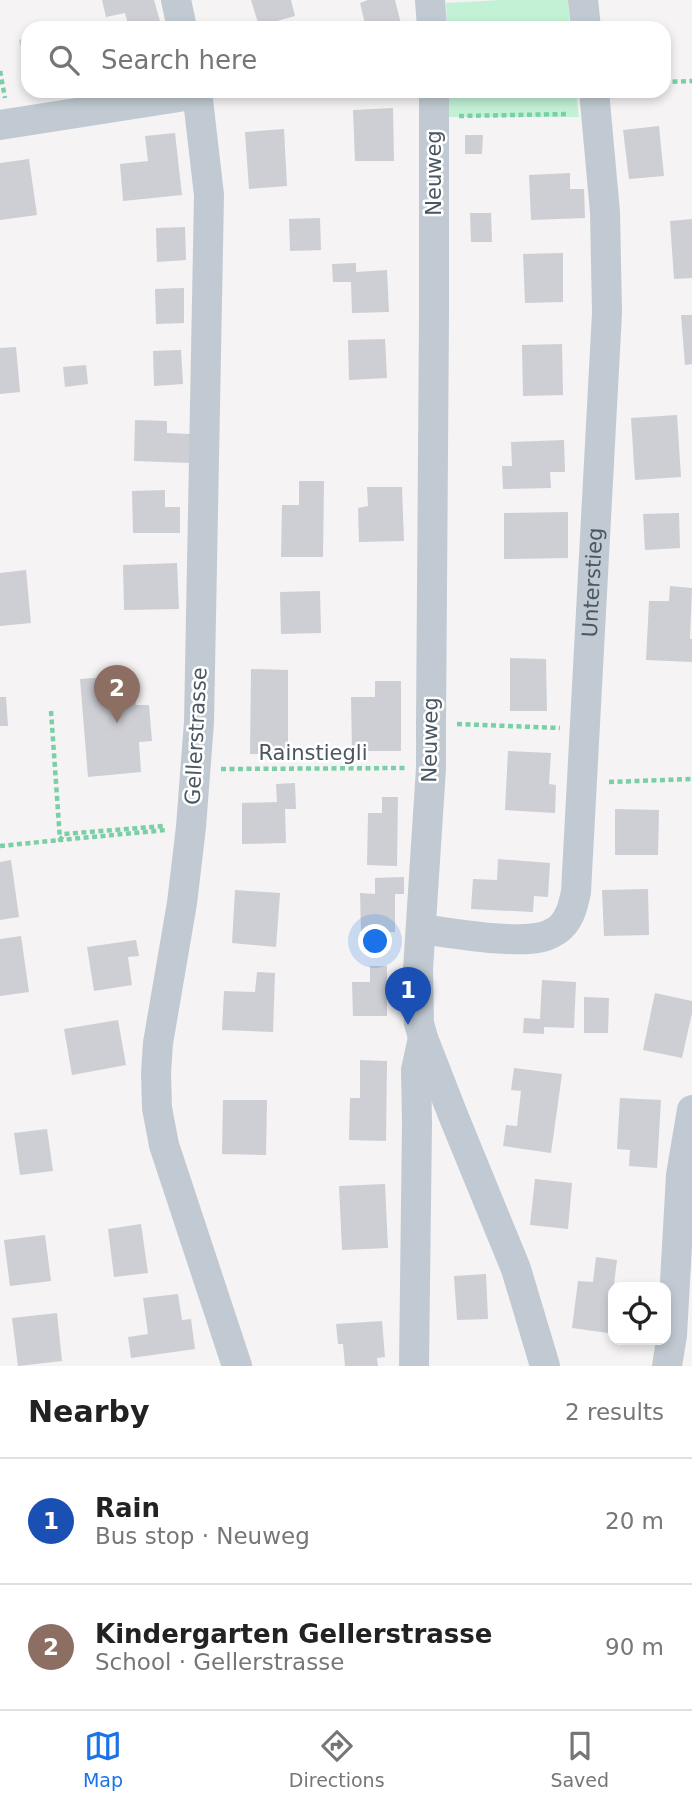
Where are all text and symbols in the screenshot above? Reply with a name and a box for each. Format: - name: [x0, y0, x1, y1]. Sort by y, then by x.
- search box: [21, 21, 671, 98]
- icon: search: [45, 41, 83, 79]
- text: Search here: [101, 45, 257, 75]
- street label: Neuweg: [422, 130, 446, 216]
- street label: Unterstieg: [578, 527, 607, 638]
- pin: 2: [94, 665, 140, 723]
- street label: Gellerstrasse: [180, 667, 212, 805]
- street label: Neuweg: [417, 697, 443, 783]
- street label: Rainstiegli: [258, 741, 368, 765]
- your location: [358, 924, 392, 958]
- pin: 1: [385, 967, 431, 1025]
- map controls: [608, 1282, 671, 1345]
- button: locate: [608, 1282, 671, 1345]
- text: Nearby: [28, 1394, 150, 1429]
- text: 2 results: [565, 1399, 664, 1425]
- text: Rain: [95, 1493, 160, 1523]
- text: 1: [43, 1508, 59, 1534]
- text: 20 m: [605, 1508, 664, 1534]
- text: Bus stop · Neuweg: [95, 1523, 310, 1549]
- text: Kindergarten Gellerstrasse: [95, 1619, 492, 1649]
- text: 2: [43, 1634, 59, 1660]
- text: 90 m: [605, 1634, 664, 1660]
- text: School · Gellerstrasse: [95, 1649, 344, 1675]
- tab: Map: [83, 1727, 123, 1791]
- tab: Directions: [289, 1727, 385, 1791]
- tab: Saved: [550, 1727, 609, 1791]

